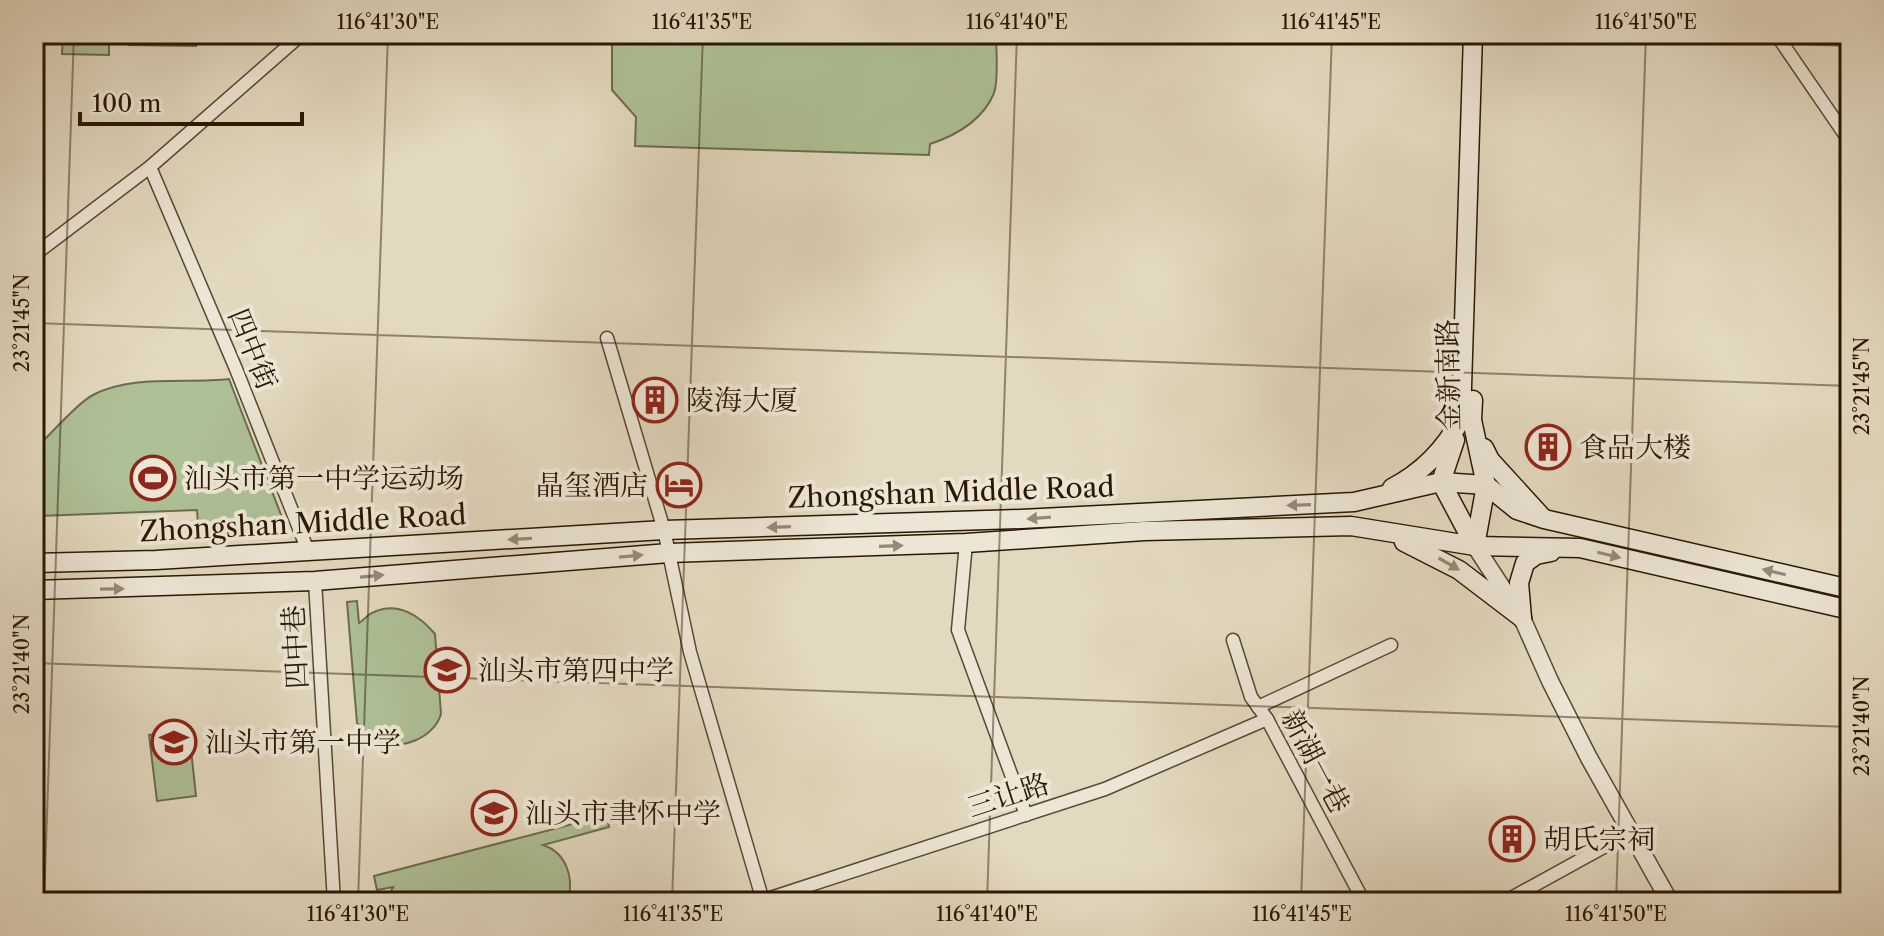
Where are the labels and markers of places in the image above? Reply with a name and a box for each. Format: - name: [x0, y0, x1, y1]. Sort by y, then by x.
- building icon: 陵海大厦: [631, 376, 679, 424]
- place label: 陵海大厦: [686, 383, 798, 417]
- building icon: 食品大楼: [1524, 423, 1572, 471]
- place label: 食品大楼: [1579, 430, 1691, 464]
- sports icon: 汕头市第一中学运动场: [129, 454, 177, 502]
- place label: 汕头市第一中学运动场: [184, 461, 464, 495]
- hotel icon: 晶玺酒店: [655, 461, 703, 509]
- place label: 晶玺酒店: [536, 468, 648, 502]
- school or university icon: 汕头市第四中学: [423, 646, 471, 694]
- place label: 汕头市第四中学: [478, 653, 674, 687]
- school or university icon: 汕头市第一中学: [150, 718, 198, 766]
- place label: 汕头市第一中学: [205, 725, 401, 759]
- school or university icon: 汕头市聿怀中学: [470, 789, 518, 837]
- place label: 汕头市聿怀中学: [525, 796, 721, 830]
- building icon: 胡氏宗祠: [1488, 815, 1536, 863]
- place label: 胡氏宗祠: [1543, 822, 1655, 856]

